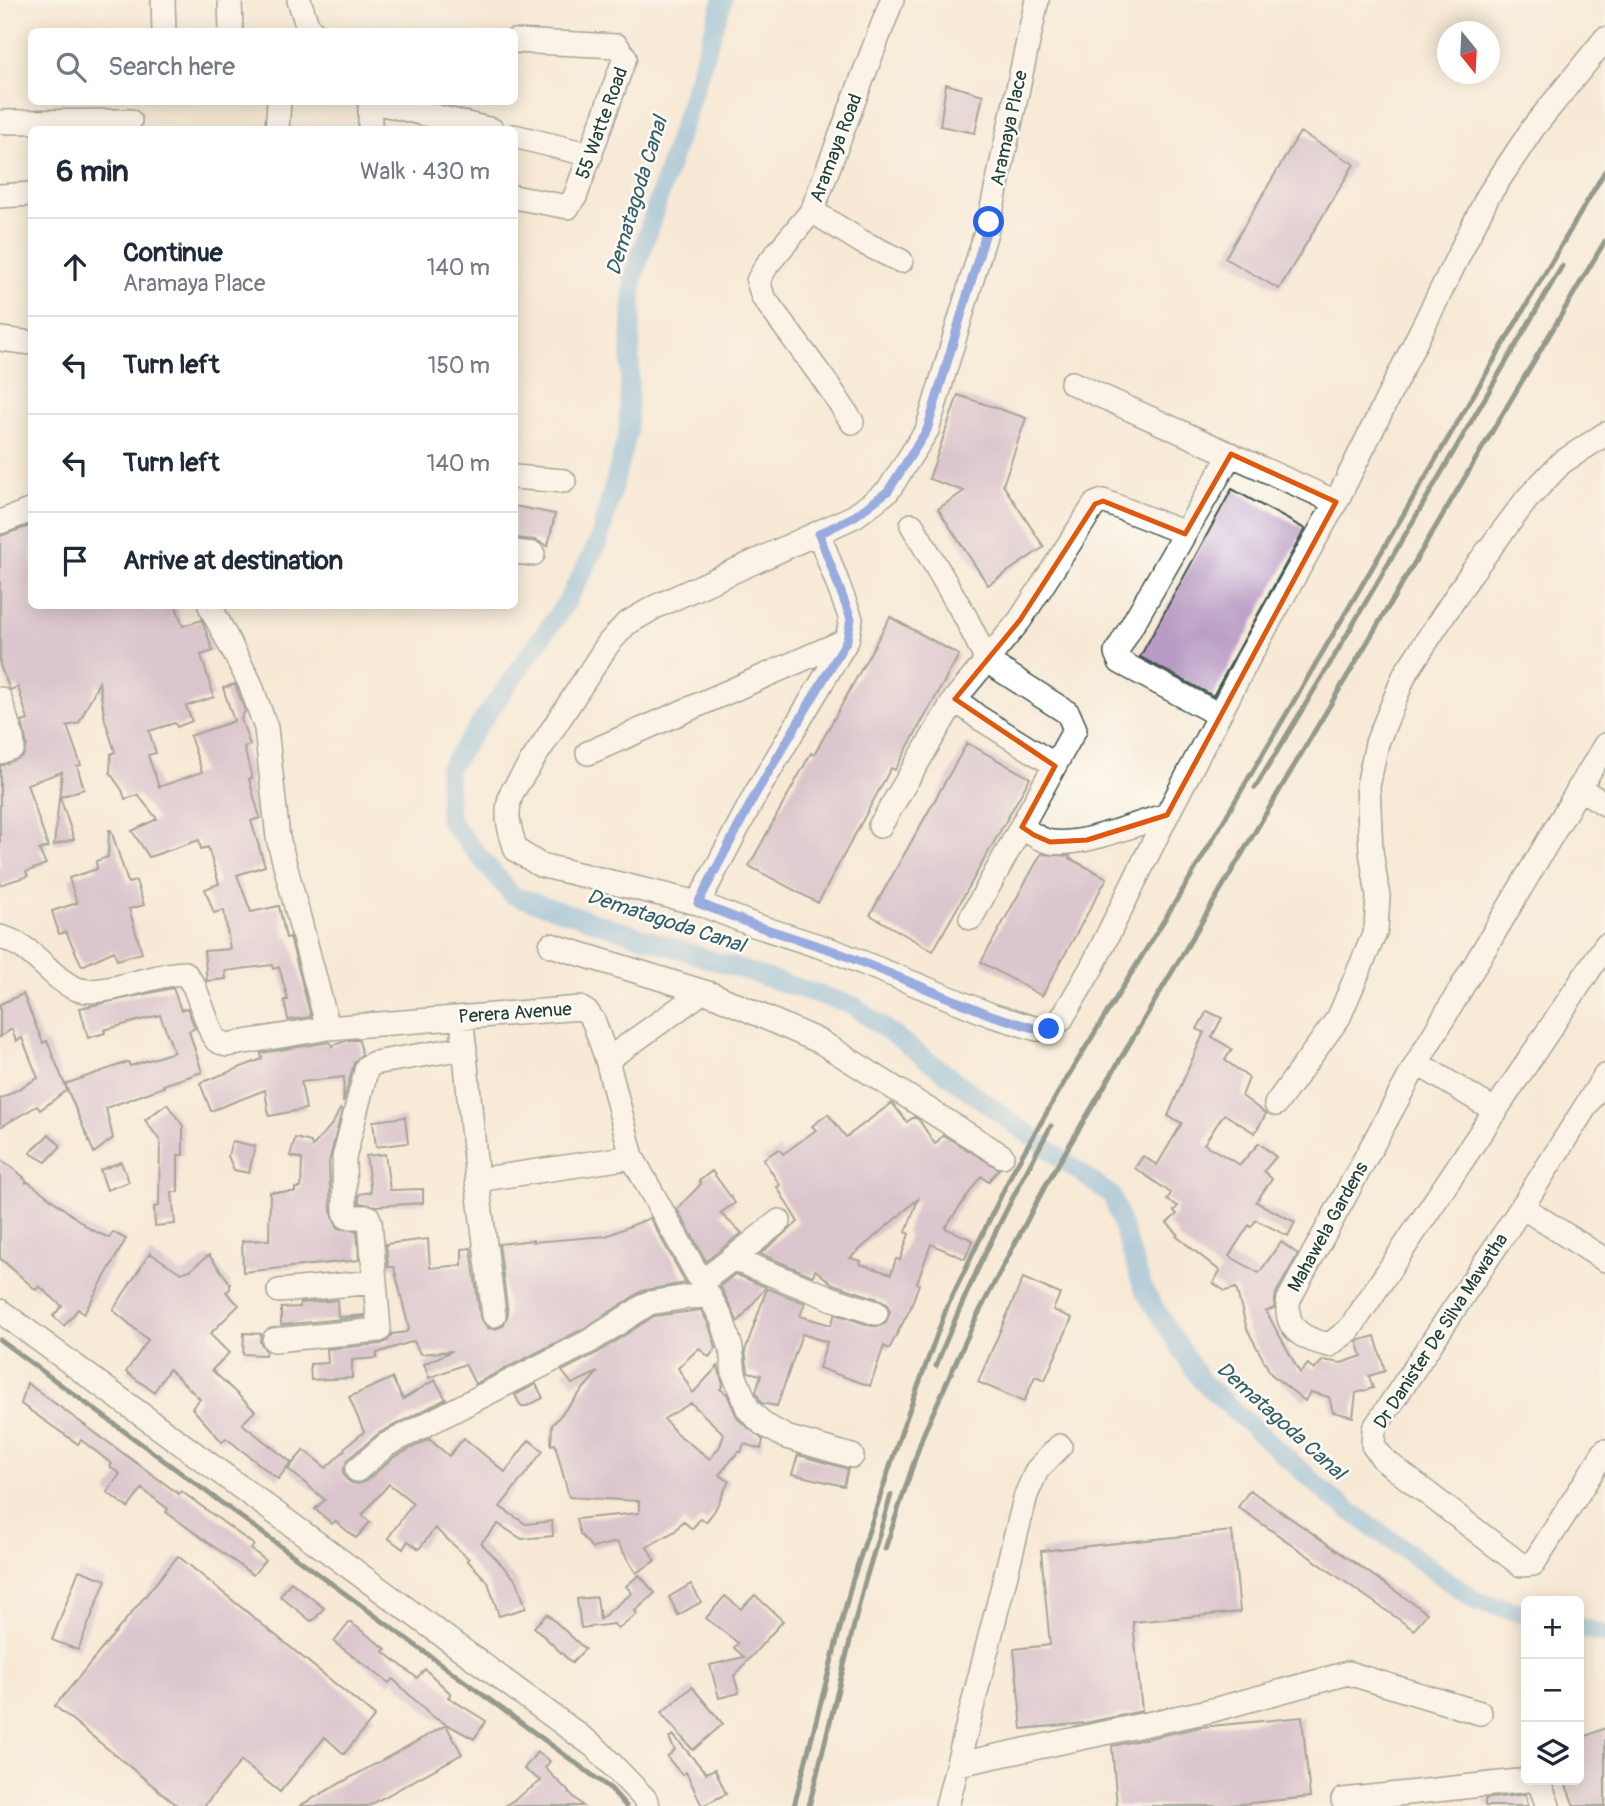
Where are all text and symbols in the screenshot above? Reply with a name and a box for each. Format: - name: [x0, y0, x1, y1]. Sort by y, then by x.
- north arrow: [1437, 21, 1500, 84]
- search box: [28, 28, 518, 105]
- icon: search: [52, 48, 90, 86]
- text: Search here: [108, 51, 235, 83]
- street label: 55 Watte Road: [571, 64, 633, 182]
- street label: Aramaya Place: [985, 67, 1033, 188]
- street label: Aramaya Road: [804, 90, 868, 206]
- water label: Dematagoda Canal: [600, 111, 675, 279]
- text: 6 min: [56, 153, 129, 190]
- text: Walk · 430 m: [360, 157, 490, 186]
- route start: [973, 206, 1004, 237]
- text: Continue: [123, 237, 223, 269]
- icon: ahead: [56, 248, 94, 286]
- text: 140 m: [427, 253, 490, 282]
- text: Aramaya Place: [123, 269, 265, 298]
- icon: left: [56, 346, 94, 384]
- text: Turn left: [123, 349, 219, 381]
- text: 150 m: [427, 351, 490, 380]
- icon: left: [56, 444, 94, 482]
- text: Turn left: [123, 447, 219, 479]
- text: 140 m: [427, 449, 490, 478]
- icon: arrive: [56, 542, 94, 580]
- text: Arrive at destination: [123, 545, 343, 577]
- water label: Dematagoda Canal: [584, 883, 750, 960]
- street label: Perera Avenue: [457, 997, 573, 1029]
- route end: [1033, 1013, 1064, 1044]
- street label: Mahawela Gardens: [1282, 1157, 1374, 1296]
- street label: Dr Danister De Silva Mawatha: [1369, 1229, 1513, 1433]
- water label: Dematagoda Canal: [1211, 1356, 1353, 1487]
- map controls: [1521, 1596, 1584, 1785]
- button: +: [1521, 1596, 1584, 1659]
- button: −: [1521, 1659, 1584, 1722]
- button: layers: [1521, 1722, 1584, 1785]

